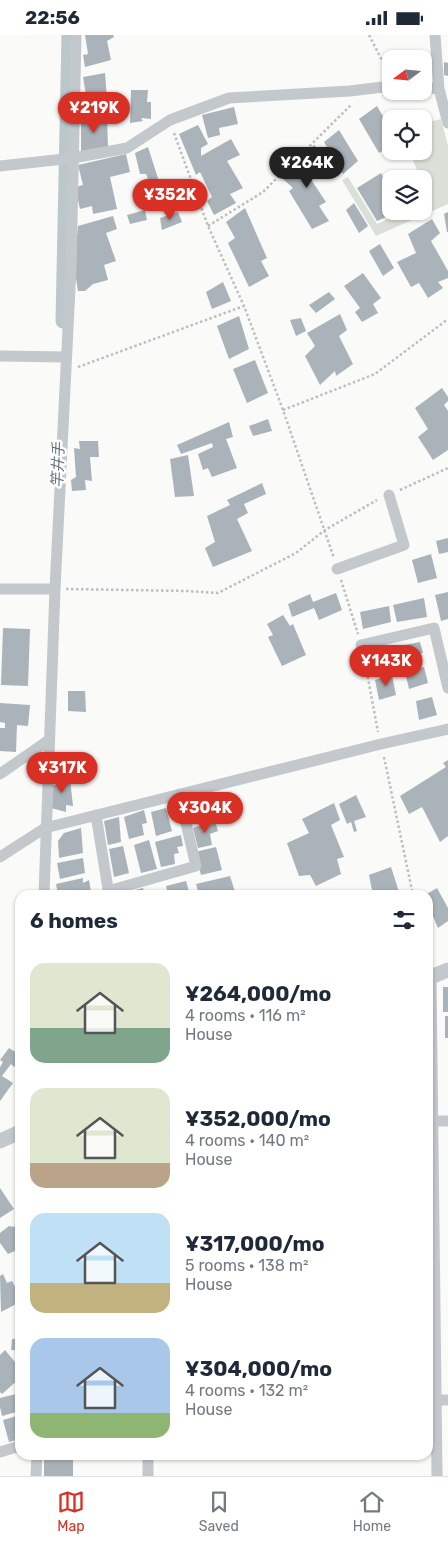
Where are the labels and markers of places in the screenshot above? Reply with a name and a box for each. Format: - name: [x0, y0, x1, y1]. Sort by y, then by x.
- pin: ¥219K: [59, 91, 129, 134]
- pin: ¥264K: [272, 147, 342, 189]
- pin: ¥352K: [135, 179, 205, 221]
- pin: ¥143K: [351, 645, 421, 687]
- pin: ¥317K: [27, 751, 97, 794]
- pin: ¥304K: [170, 791, 240, 834]

